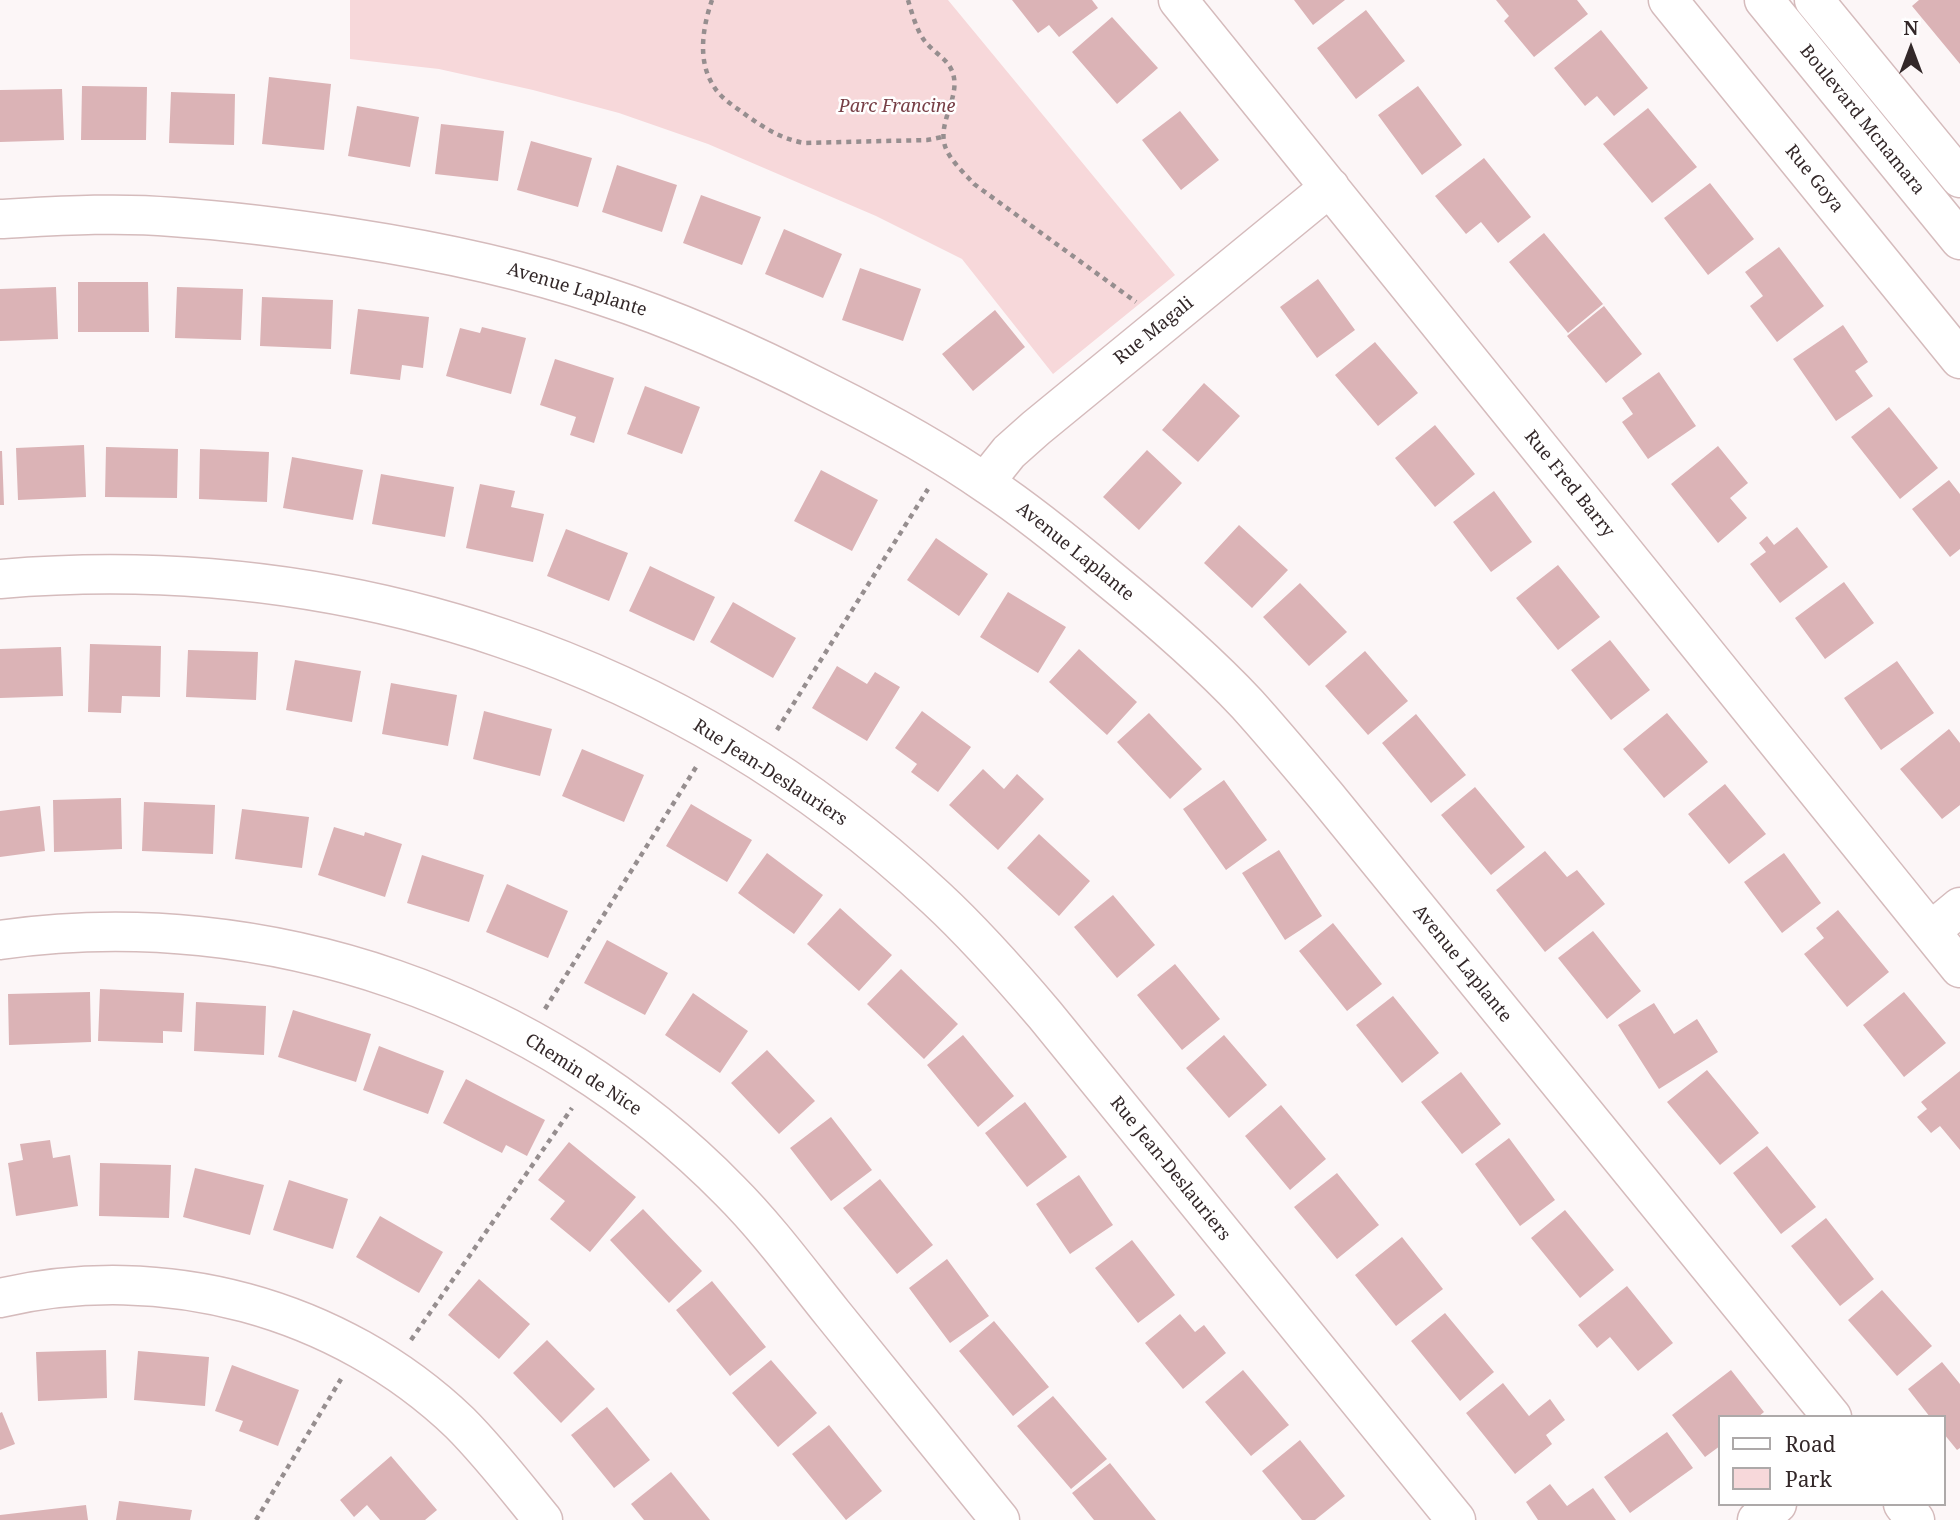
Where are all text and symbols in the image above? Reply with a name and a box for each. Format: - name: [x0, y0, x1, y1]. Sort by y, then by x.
- north arrow: [1876, 14, 1946, 84]
- text: N: [1904, 15, 1918, 41]
- street label: Boulevard Mcnamara: [1795, 41, 1929, 199]
- park label: Parc Francine: [839, 96, 955, 118]
- street label: Rue Goya: [1780, 141, 1848, 217]
- street label: Avenue Laplante: [505, 259, 649, 321]
- street label: Rue Magali: [1110, 292, 1198, 370]
- street label: Rue Fred Barry: [1519, 426, 1619, 542]
- street label: Avenue Laplante: [1012, 498, 1138, 606]
- street label: Rue Jean-Deslauriers: [689, 715, 851, 831]
- street label: Avenue Laplante: [1408, 901, 1516, 1027]
- street label: Chemin de Nice: [521, 1029, 645, 1121]
- street label: Rue Jean-Deslauriers: [1105, 1093, 1235, 1245]
- legend: [1718, 1415, 1946, 1506]
- text: Road: [1785, 1430, 1836, 1458]
- text: Park: [1785, 1465, 1832, 1493]

